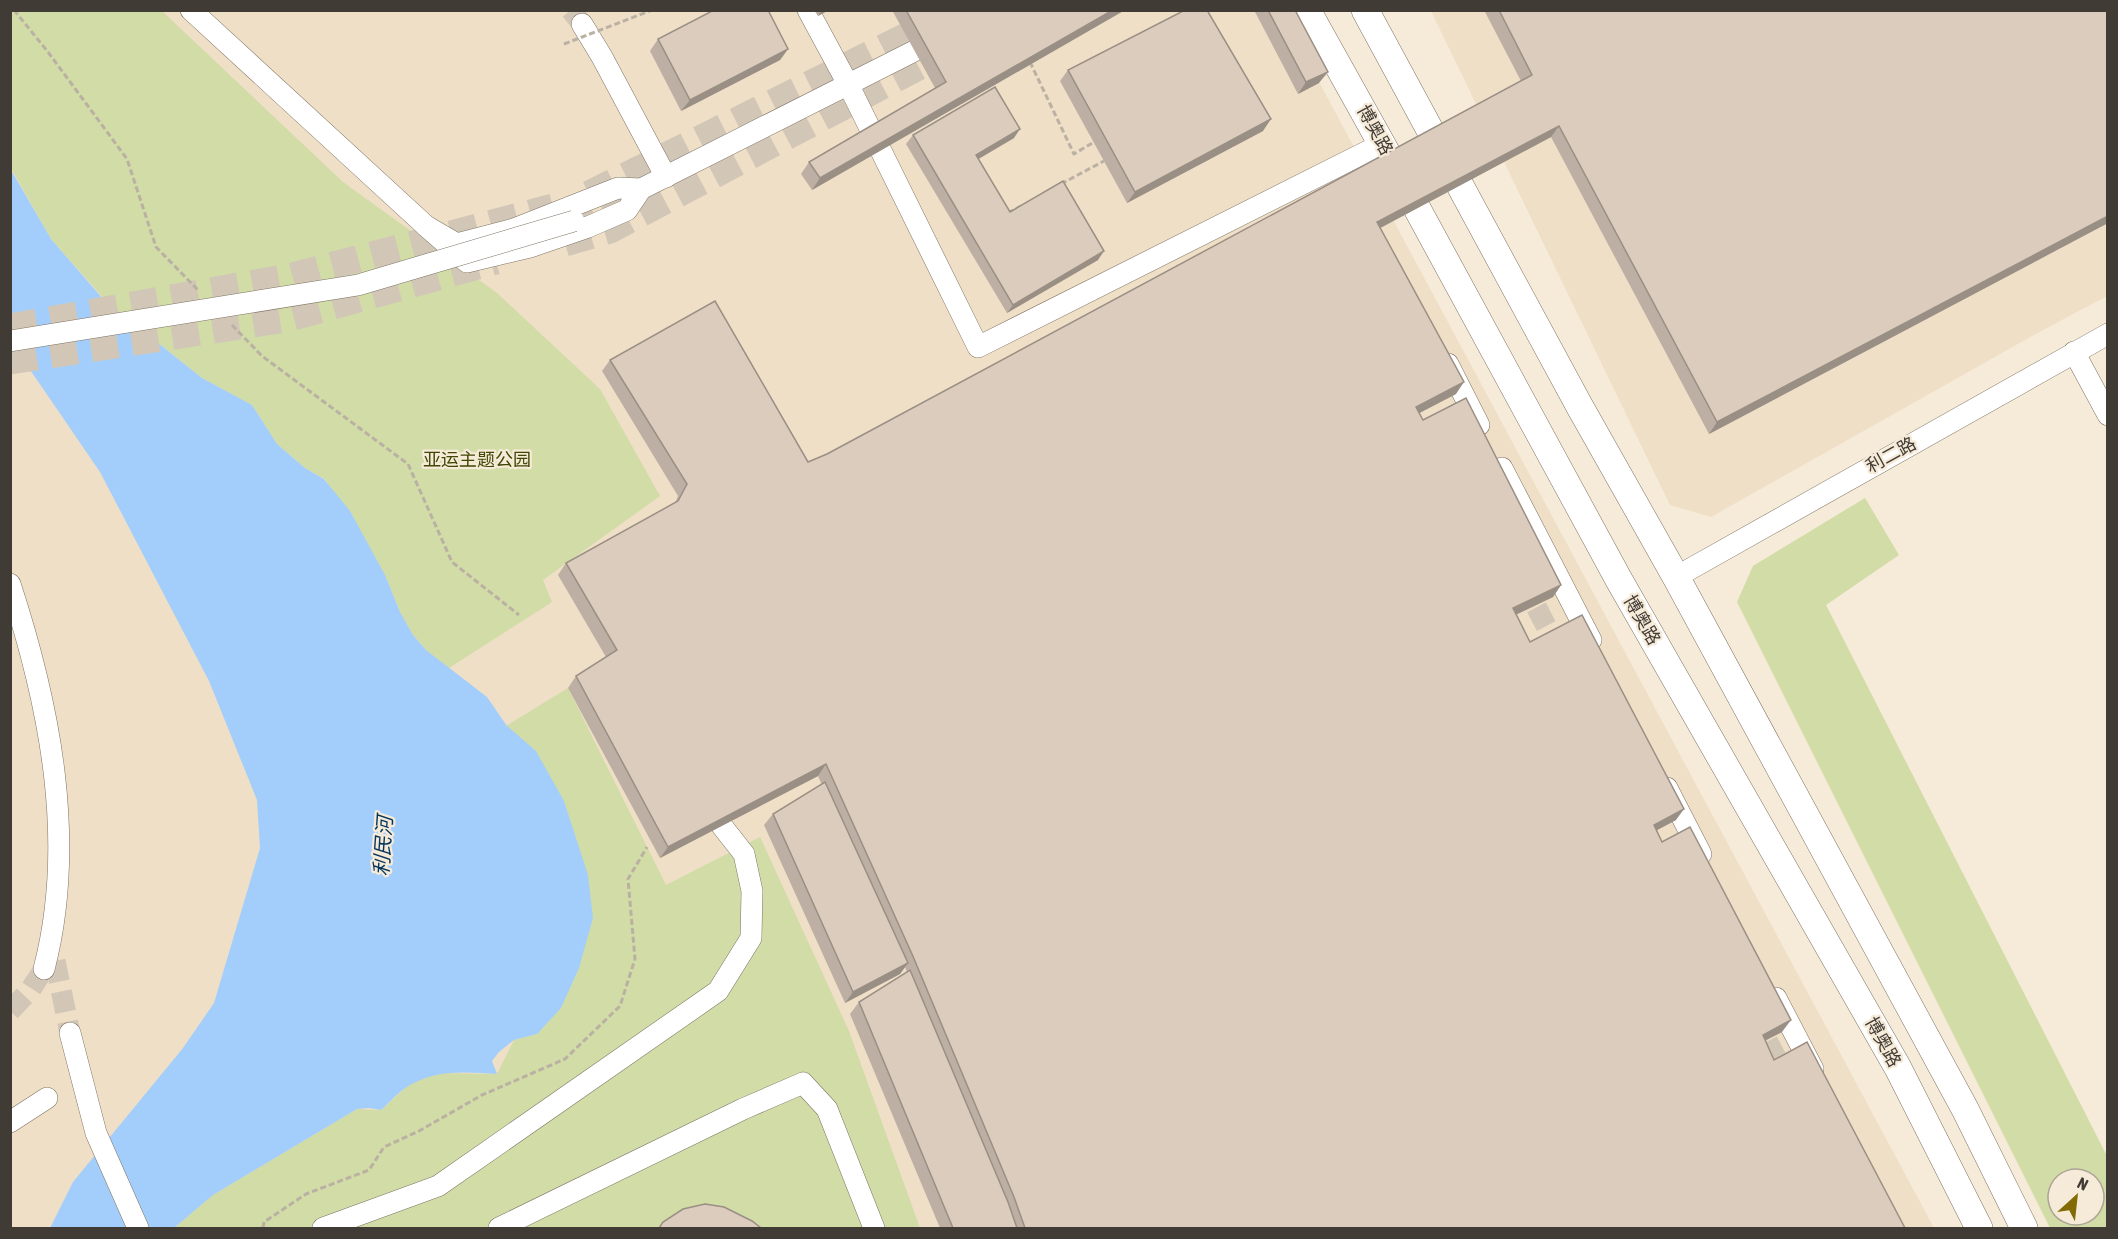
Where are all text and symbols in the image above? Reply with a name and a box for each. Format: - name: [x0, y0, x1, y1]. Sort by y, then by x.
- street label: 博奥路: [1353, 101, 1398, 158]
- street label: 利二路: [1862, 432, 1919, 477]
- park label: 亚运主题公园: [423, 449, 531, 470]
- street label: 博奥路: [1620, 591, 1665, 648]
- water label: 利民河: [369, 811, 396, 877]
- street label: 博奥路: [1861, 1013, 1906, 1070]
- north arrow: [2046, 1167, 2106, 1227]
- text: N: [2075, 1173, 2091, 1194]

